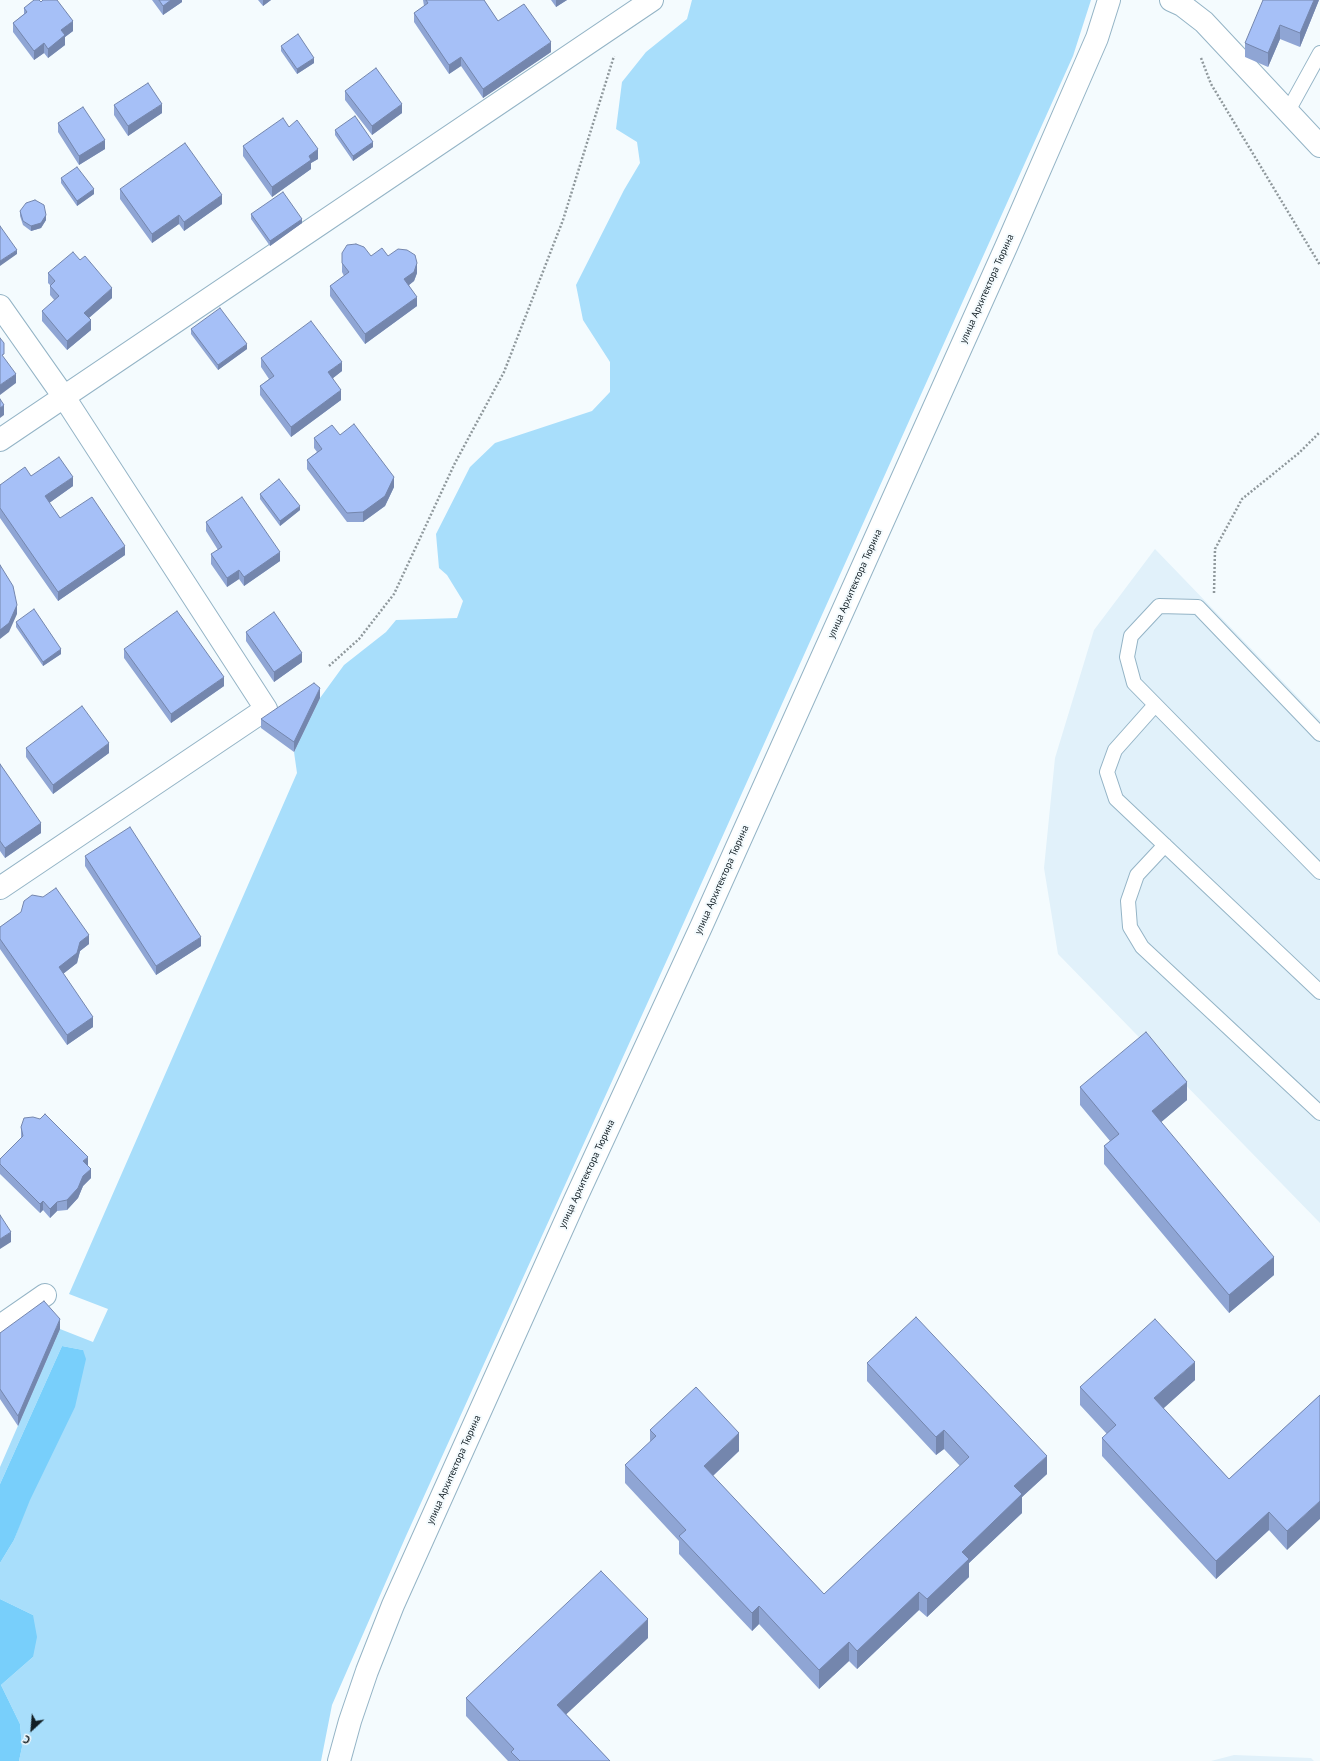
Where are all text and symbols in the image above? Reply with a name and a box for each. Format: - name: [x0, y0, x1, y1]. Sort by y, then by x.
- street label: улица Архитектора Тюрина: [957, 232, 1017, 346]
- street label: улица Архитектора Тюрина: [825, 527, 885, 641]
- street label: улица Архитектора Тюрина: [692, 823, 752, 937]
- street label: улица Архитектора Тюрина: [557, 1118, 617, 1230]
- street label: улица Архитектора Тюрина: [424, 1413, 484, 1527]
- north arrow: [12, 1709, 52, 1749]
- text: С: [21, 1732, 33, 1747]

